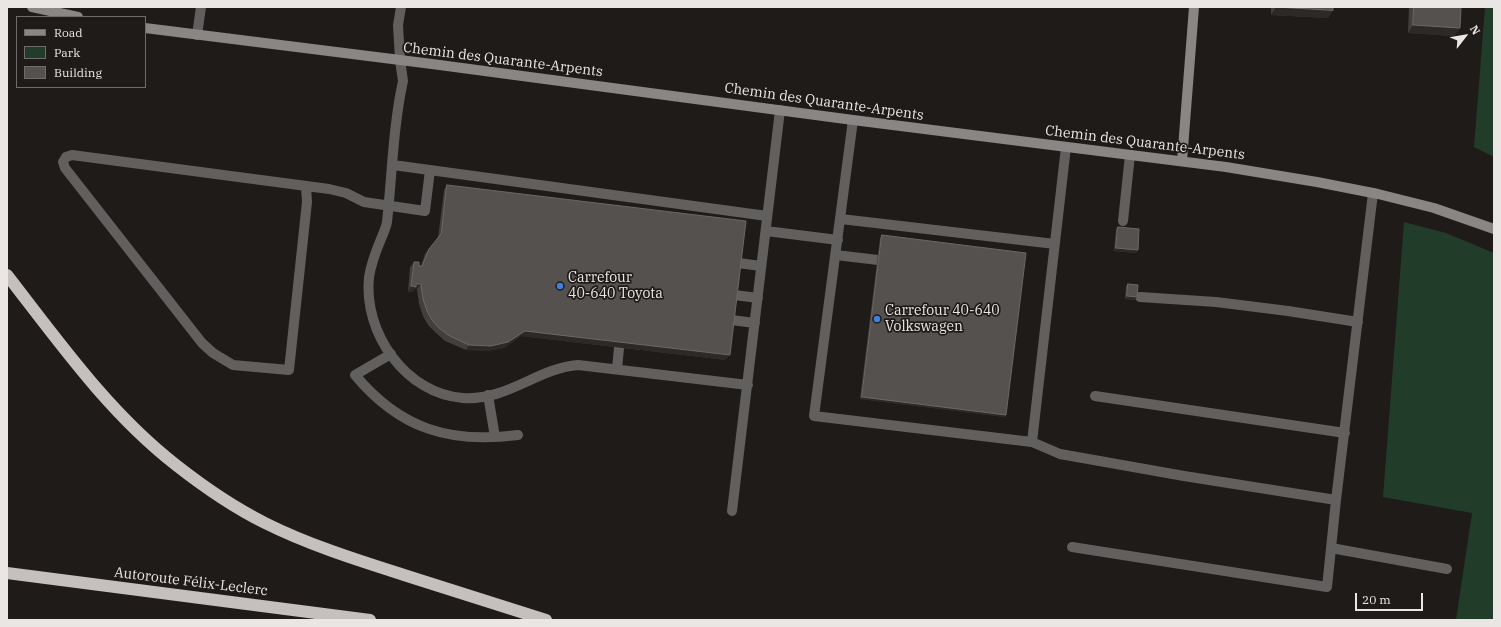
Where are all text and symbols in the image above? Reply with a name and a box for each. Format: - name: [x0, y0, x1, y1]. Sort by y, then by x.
- legend: [16, 16, 146, 88]
- north arrow: [1445, 16, 1485, 56]
- text: N: [1467, 22, 1484, 37]
- text: Road: [54, 25, 83, 40]
- street label: Chemin des Quarante-Arpents: [402, 39, 604, 81]
- text: Park: [54, 45, 80, 60]
- text: Building: [54, 65, 102, 80]
- street label: Chemin des Quarante-Arpents: [723, 80, 925, 124]
- street label: Chemin des Quarante-Arpents: [1044, 122, 1246, 164]
- place label: Carrefour 40-640 Toyota: [568, 270, 663, 302]
- marker: Carrefour 40-640 Toyota: [555, 281, 565, 291]
- place label: Carrefour 40-640 Volkswagen: [885, 303, 1000, 336]
- marker: Carrefour 40-640 Volkswagen: [872, 314, 882, 324]
- street label: Autoroute Félix-Leclerc: [113, 564, 269, 600]
- scale bar: [1357, 585, 1425, 611]
- text: 20 m: [1362, 592, 1391, 607]

